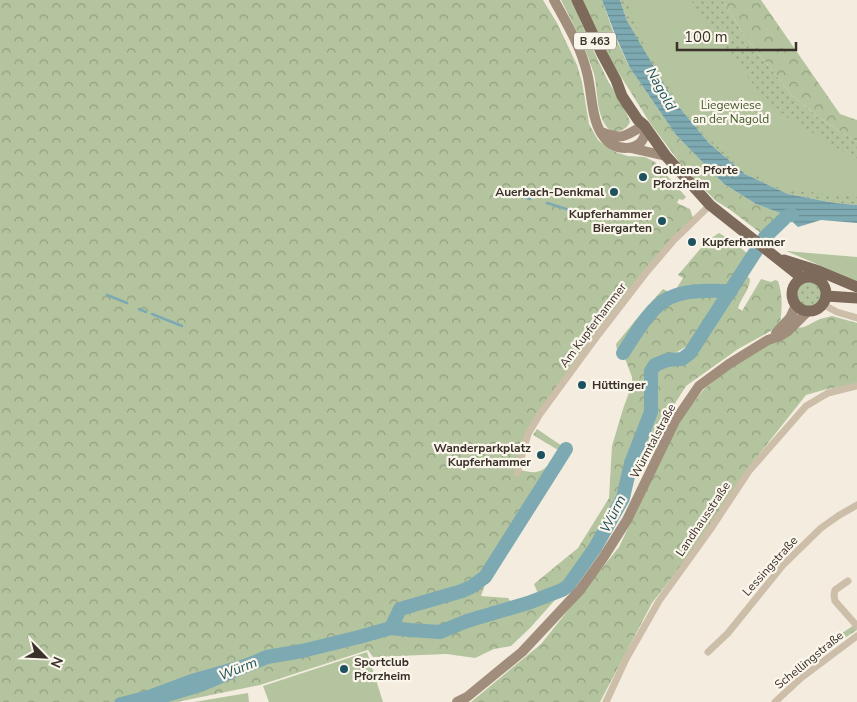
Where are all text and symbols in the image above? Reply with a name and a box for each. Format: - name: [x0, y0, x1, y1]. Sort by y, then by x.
- scale bar: [677, 20, 796, 52]
- text: 100 m: [684, 27, 728, 47]
- road number: B 463: [574, 32, 616, 49]
- water label: Nagold: [642, 64, 681, 114]
- park label: Liegewiese an der Nagold: [693, 97, 769, 127]
- place label: Goldene Pforte Pforzheim: [653, 162, 739, 192]
- marker: Goldene Pforte Pforzheim: [637, 171, 649, 183]
- place label: Auerbach-Denkmal: [495, 184, 604, 200]
- marker: Auerbach-Denkmal: [608, 186, 620, 198]
- place label: Kupferhammer Biergarten: [569, 206, 652, 236]
- marker: Kupferhammer Biergarten: [656, 215, 668, 227]
- place label: Kupferhammer: [702, 234, 785, 250]
- marker: Kupferhammer: [686, 236, 698, 248]
- street label: Am Kupferhammer: [556, 279, 631, 371]
- place label: Hüttinger: [592, 377, 646, 393]
- marker: Hüttinger: [576, 379, 588, 391]
- street label: Würmtalstraße: [627, 401, 679, 481]
- place label: Wanderparkplatz Kupferhammer: [434, 440, 531, 470]
- marker: Wanderparkplatz Kupferhammer: [535, 449, 547, 461]
- street label: Landhausstraße: [672, 479, 734, 559]
- water label: Würm: [596, 492, 630, 536]
- street label: Lessingstraße: [739, 533, 801, 599]
- street label: Schellingstraße: [771, 627, 847, 693]
- north arrow: [20, 632, 70, 682]
- text: N: [46, 653, 67, 671]
- water label: Würm: [216, 653, 260, 685]
- place label: Sportclub Pforzheim: [354, 654, 411, 684]
- marker: Sportclub Pforzheim: [338, 663, 350, 675]

